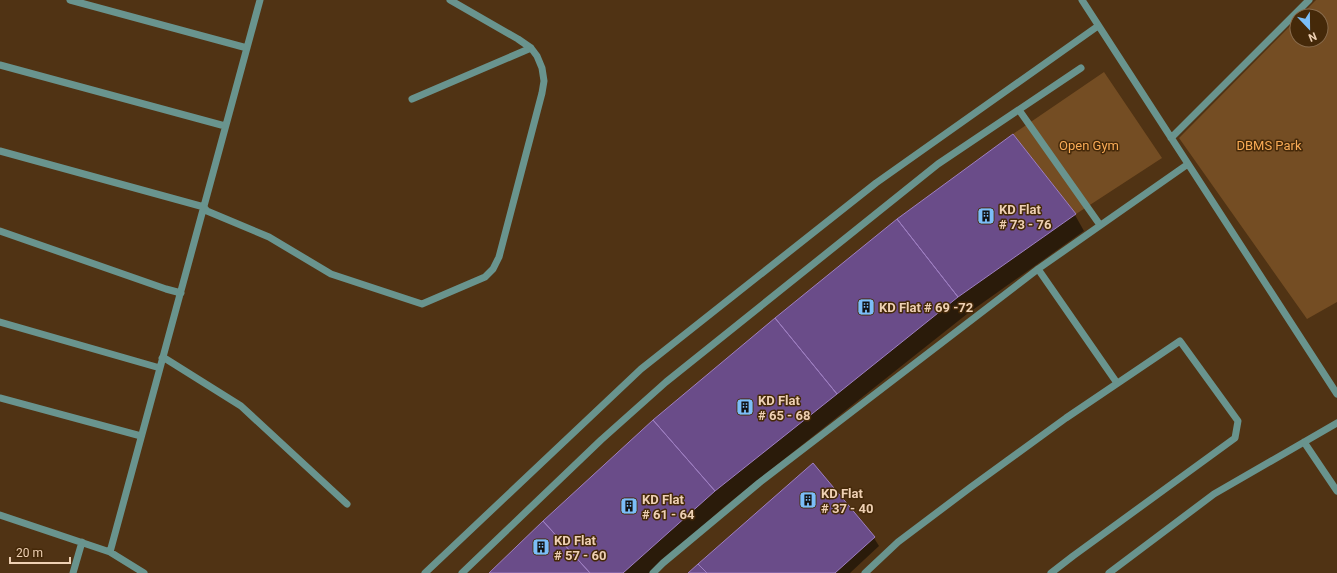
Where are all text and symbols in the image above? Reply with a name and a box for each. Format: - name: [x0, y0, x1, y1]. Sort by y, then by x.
- north arrow: [1289, 8, 1329, 48]
- text: N: [1306, 29, 1319, 44]
- park label: Open Gym: [1059, 138, 1119, 153]
- park label: DBMS Park: [1236, 138, 1302, 153]
- place label: KD Flat # 73 - 76: [999, 202, 1052, 232]
- building icon: KD Flat # 73 - 76: [976, 206, 996, 226]
- building icon: KD Flat # 69 -72: [856, 297, 876, 317]
- place label: KD Flat # 69 -72: [879, 300, 973, 315]
- place label: KD Flat # 65 - 68: [758, 393, 810, 423]
- building icon: KD Flat # 65 - 68: [735, 397, 755, 417]
- place label: KD Flat # 37 - 40: [821, 486, 873, 516]
- building icon: KD Flat # 37 - 40: [798, 490, 818, 510]
- place label: KD Flat # 61 - 64: [642, 492, 695, 522]
- building icon: KD Flat # 61 - 64: [619, 496, 639, 516]
- place label: KD Flat # 57 - 60: [554, 533, 606, 563]
- building icon: KD Flat # 57 - 60: [531, 537, 551, 557]
- scale bar: [10, 539, 70, 565]
- text: 20 m: [16, 546, 43, 560]

